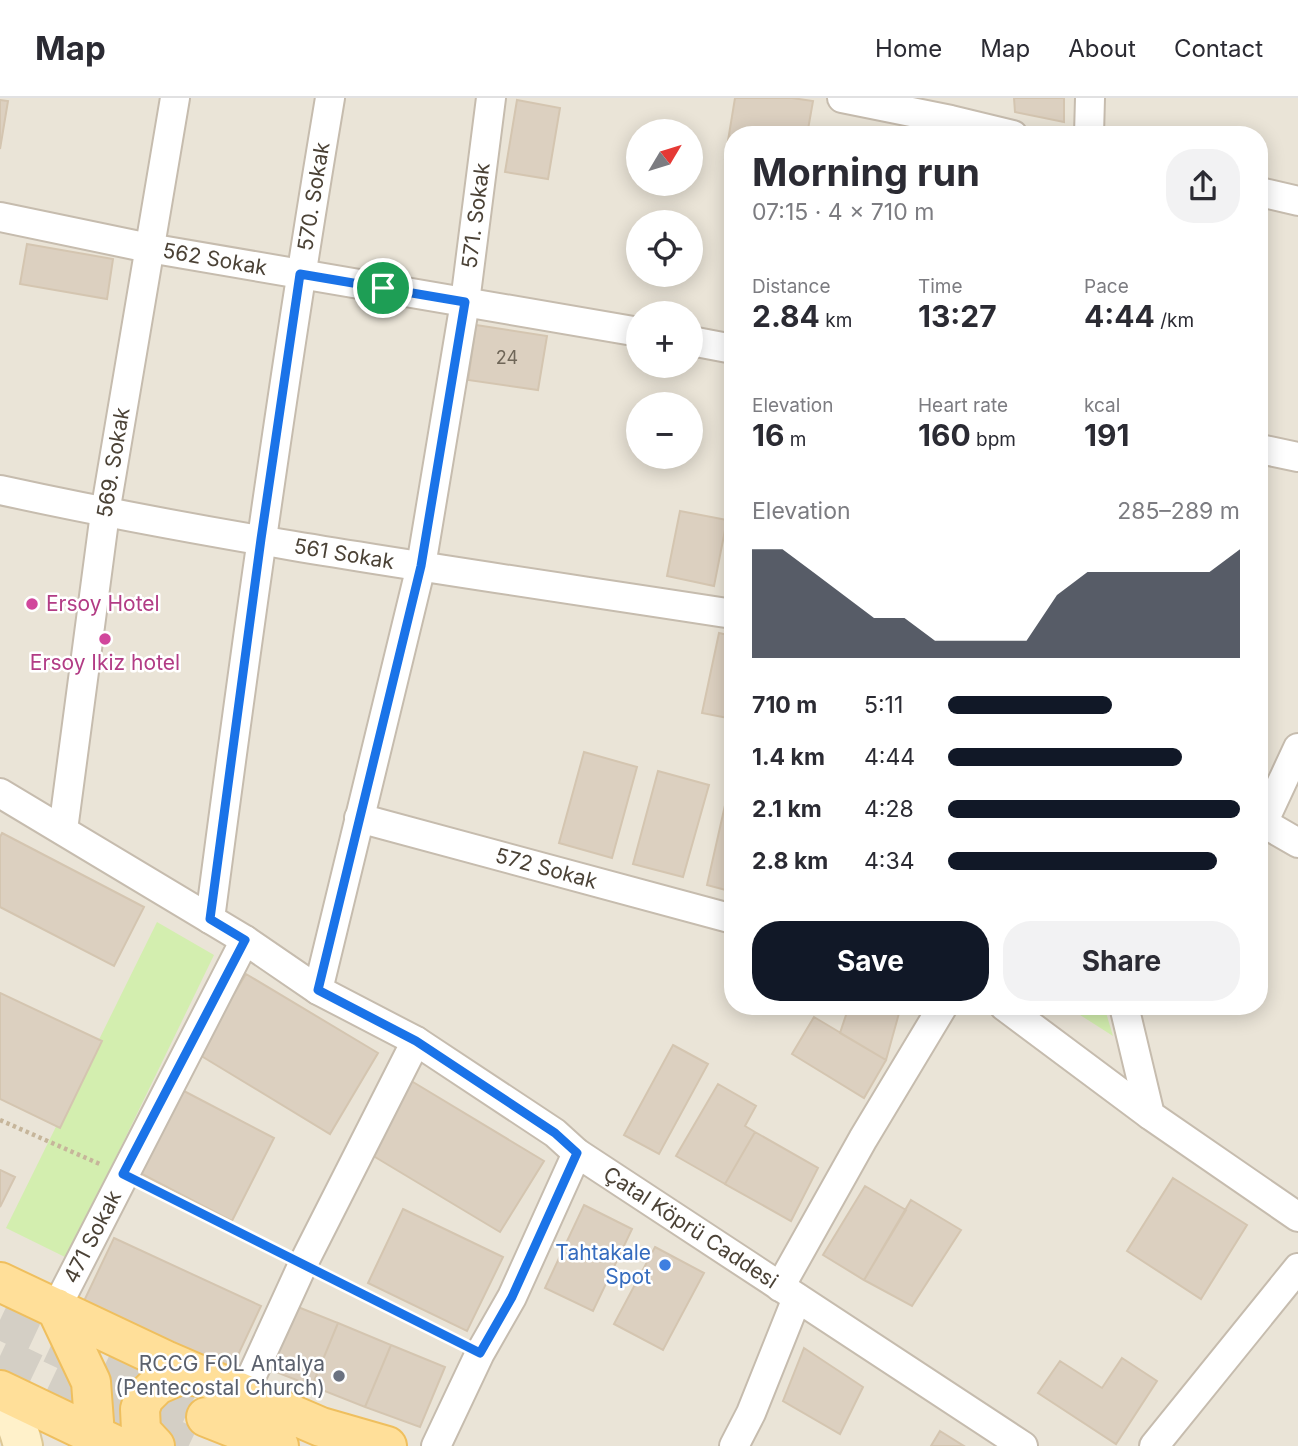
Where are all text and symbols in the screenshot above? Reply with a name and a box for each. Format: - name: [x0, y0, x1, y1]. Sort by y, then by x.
- text: Map: [35, 28, 106, 68]
- text: Home: [875, 34, 942, 63]
- text: Map: [980, 34, 1030, 63]
- text: About: [1068, 34, 1136, 63]
- text: Contact: [1174, 34, 1263, 63]
- north arrow: [626, 119, 704, 196]
- map controls: [626, 119, 703, 469]
- street label: 570. Sokak: [292, 140, 335, 253]
- text: Morning run: [752, 149, 980, 195]
- button: share: [1166, 149, 1240, 223]
- street label: 571. Sokak: [456, 161, 495, 270]
- text: 07:15 · 4 × 710 m: [752, 198, 934, 226]
- button: locate: [626, 210, 703, 287]
- street label: 562 Sokak: [161, 238, 269, 280]
- pin: [353, 258, 413, 318]
- icon: arrive: [364, 269, 402, 307]
- text: Distance: [752, 275, 830, 298]
- text: Time: [918, 275, 963, 298]
- text: Pace: [1084, 275, 1129, 298]
- text: 2.84: [752, 298, 820, 334]
- text: 13:27: [918, 298, 997, 334]
- text: 4:44: [1084, 298, 1155, 334]
- button: +: [626, 301, 703, 378]
- text: km: [820, 309, 852, 332]
- text: /km: [1155, 309, 1194, 332]
- house number: 24: [496, 347, 518, 368]
- button: −: [626, 392, 703, 469]
- text: Elevation: [752, 394, 833, 417]
- text: Heart rate: [918, 394, 1008, 417]
- text: kcal: [1084, 394, 1120, 417]
- street label: 569. Sokak: [91, 405, 135, 519]
- text: 16: [752, 417, 784, 453]
- text: 160: [918, 417, 971, 453]
- text: 191: [1084, 417, 1129, 453]
- text: m: [784, 428, 806, 451]
- text: bpm: [971, 428, 1016, 451]
- text: Elevation: [752, 497, 851, 525]
- text: 285–289 m: [1117, 497, 1240, 525]
- street label: 561 Sokak: [292, 533, 396, 574]
- place label: Ersoy Hotel: [46, 591, 160, 616]
- marker: Ersoy Hotel: [24, 596, 40, 612]
- marker: Ersoy Ikiz hotel: [97, 631, 113, 647]
- place label: Ersoy Ikiz hotel: [30, 650, 180, 675]
- text: 710 m: [752, 691, 817, 719]
- text: 5:11: [864, 691, 903, 719]
- text: 1.4 km: [752, 743, 825, 771]
- text: 4:44: [864, 743, 915, 771]
- text: 2.1 km: [752, 795, 822, 823]
- text: 4:28: [864, 795, 914, 823]
- street label: 572 Sokak: [493, 842, 600, 894]
- text: 2.8 km: [752, 847, 828, 875]
- text: 4:34: [864, 847, 915, 875]
- button: Save: [752, 921, 989, 1001]
- button: Share: [1003, 921, 1240, 1001]
- street label: Çatal Köprü Caddesi: [599, 1161, 783, 1293]
- street label: 471 Sokak: [58, 1186, 126, 1287]
- place label: Tahtakale Spot: [555, 1240, 651, 1289]
- marker: Tahtakale Spot: [657, 1257, 673, 1273]
- place label: RCCG FOL Antalya (Pentecostal Church): [115, 1351, 325, 1400]
- marker: RCCG FOL Antalya (Pentecostal Church): [331, 1368, 347, 1384]

